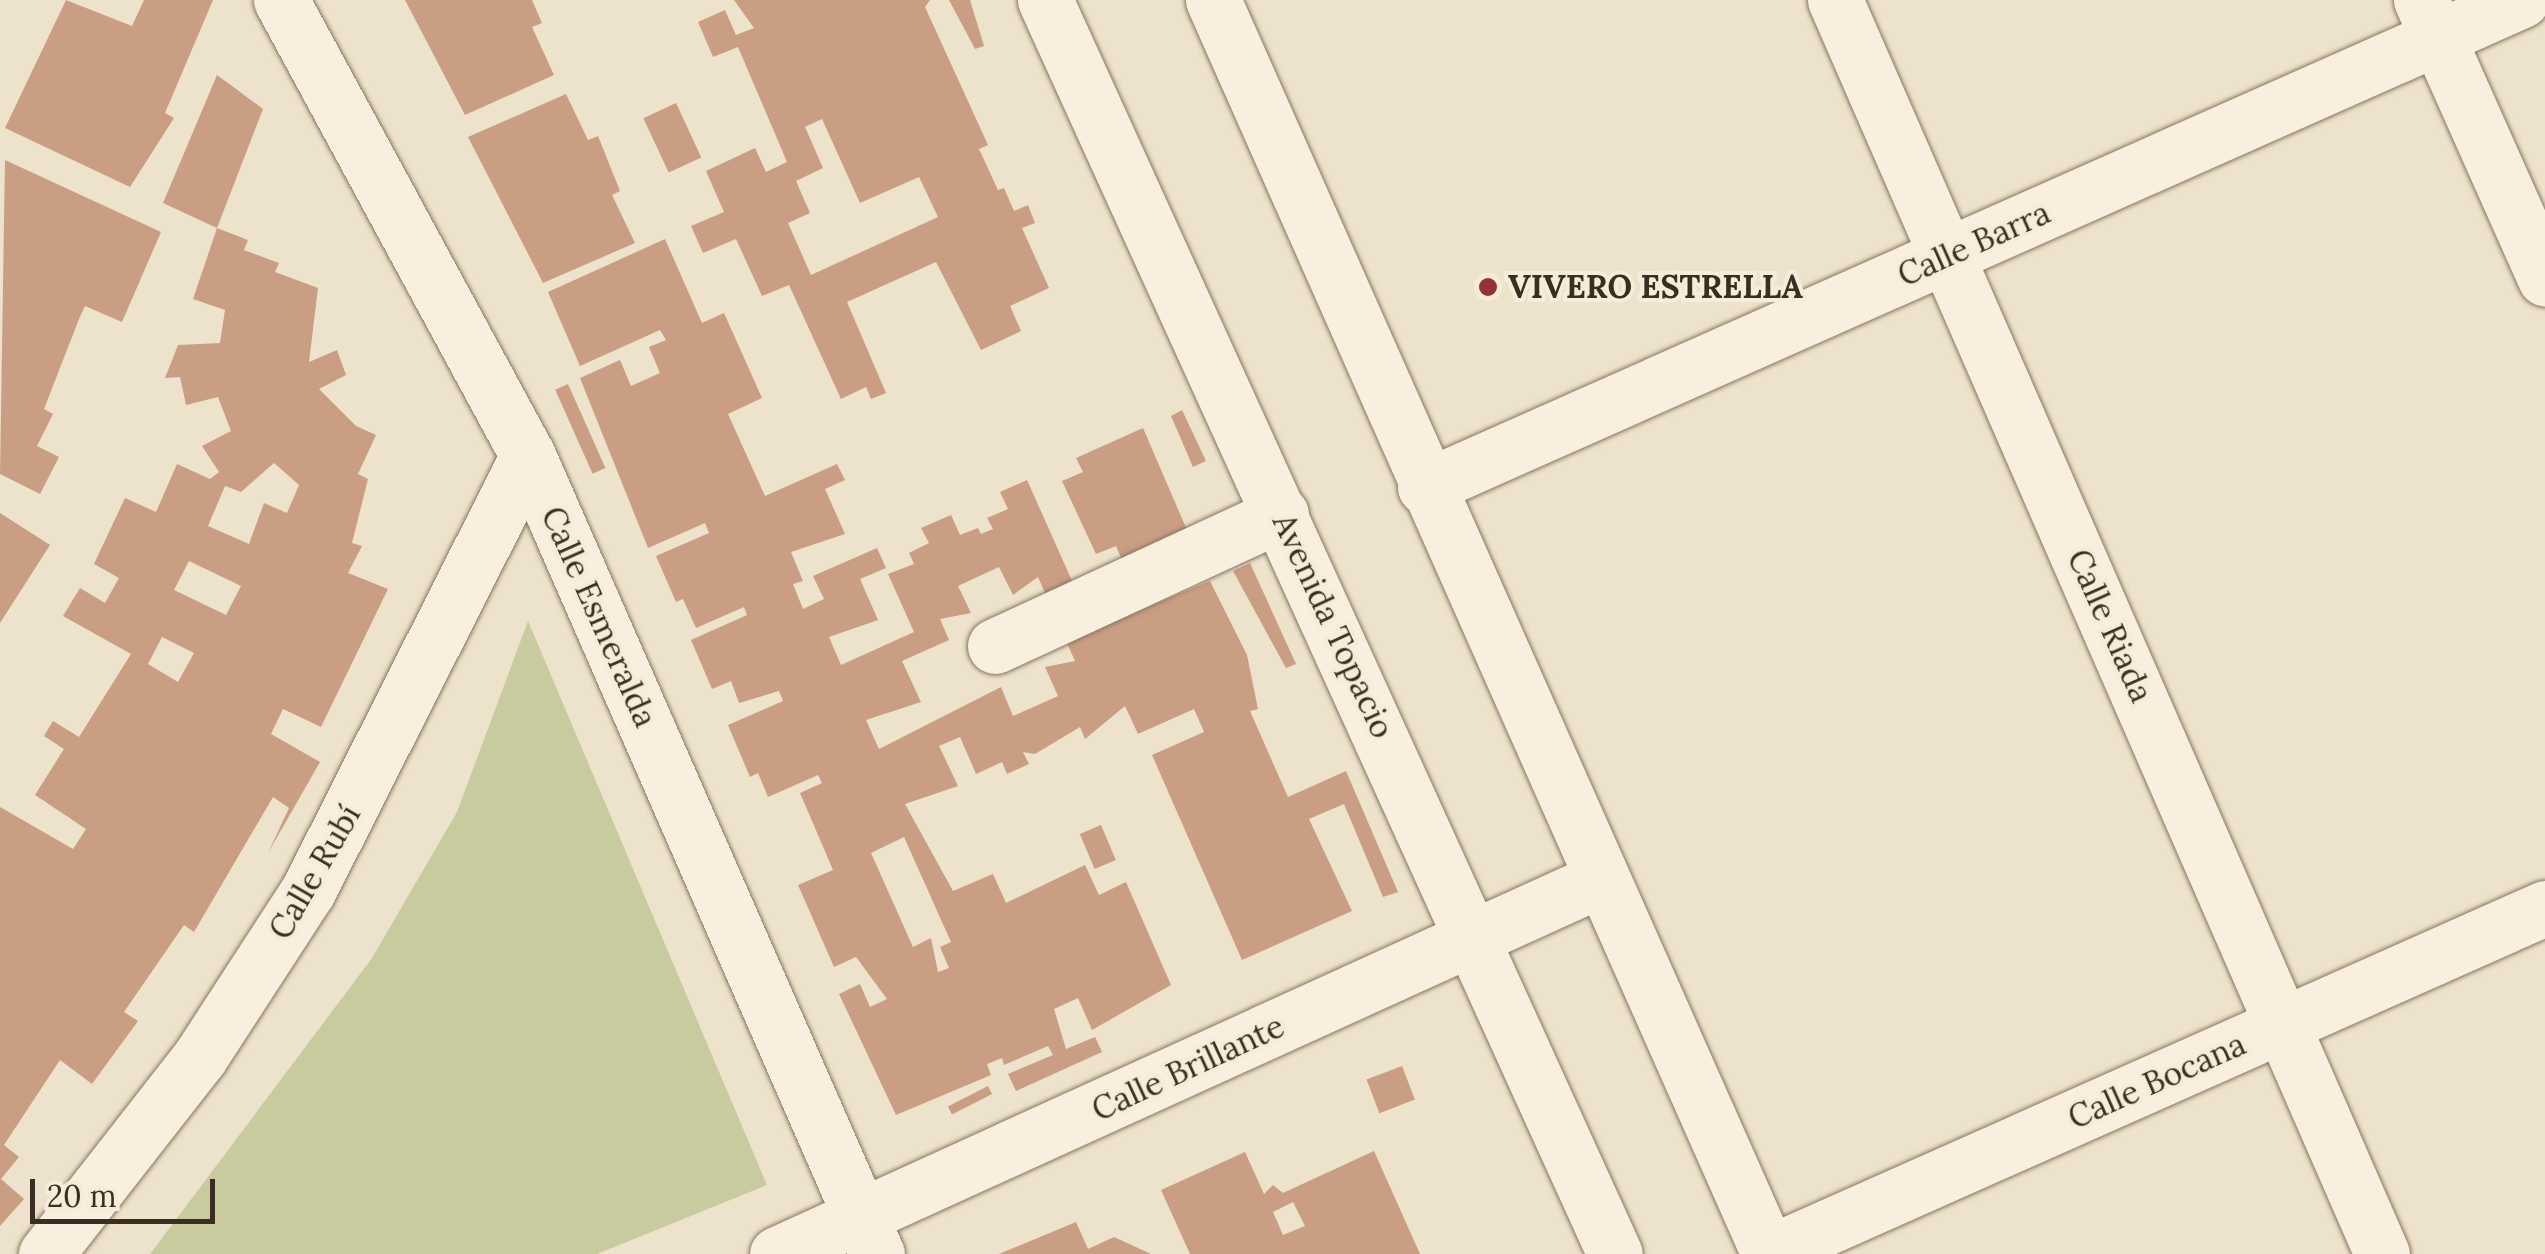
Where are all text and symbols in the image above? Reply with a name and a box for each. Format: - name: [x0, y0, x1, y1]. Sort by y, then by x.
- street label: Calle Barra: [1892, 193, 2056, 295]
- place label: VIVERO ESTRELLA: [1508, 268, 1803, 306]
- marker: VIVERO ESTRELLA: [1477, 276, 1499, 298]
- street label: Calle Esmeralda: [533, 501, 665, 733]
- street label: Avenida Topacio: [1264, 508, 1402, 744]
- street label: Calle Riada: [2059, 544, 2161, 708]
- street label: Calle Rubí: [261, 798, 369, 946]
- street label: Calle Brillante: [1086, 1007, 1290, 1129]
- street label: Calle Bocana: [2062, 1025, 2252, 1137]
- scale bar: [35, 1159, 220, 1221]
- text: 20 m: [47, 1177, 116, 1215]

